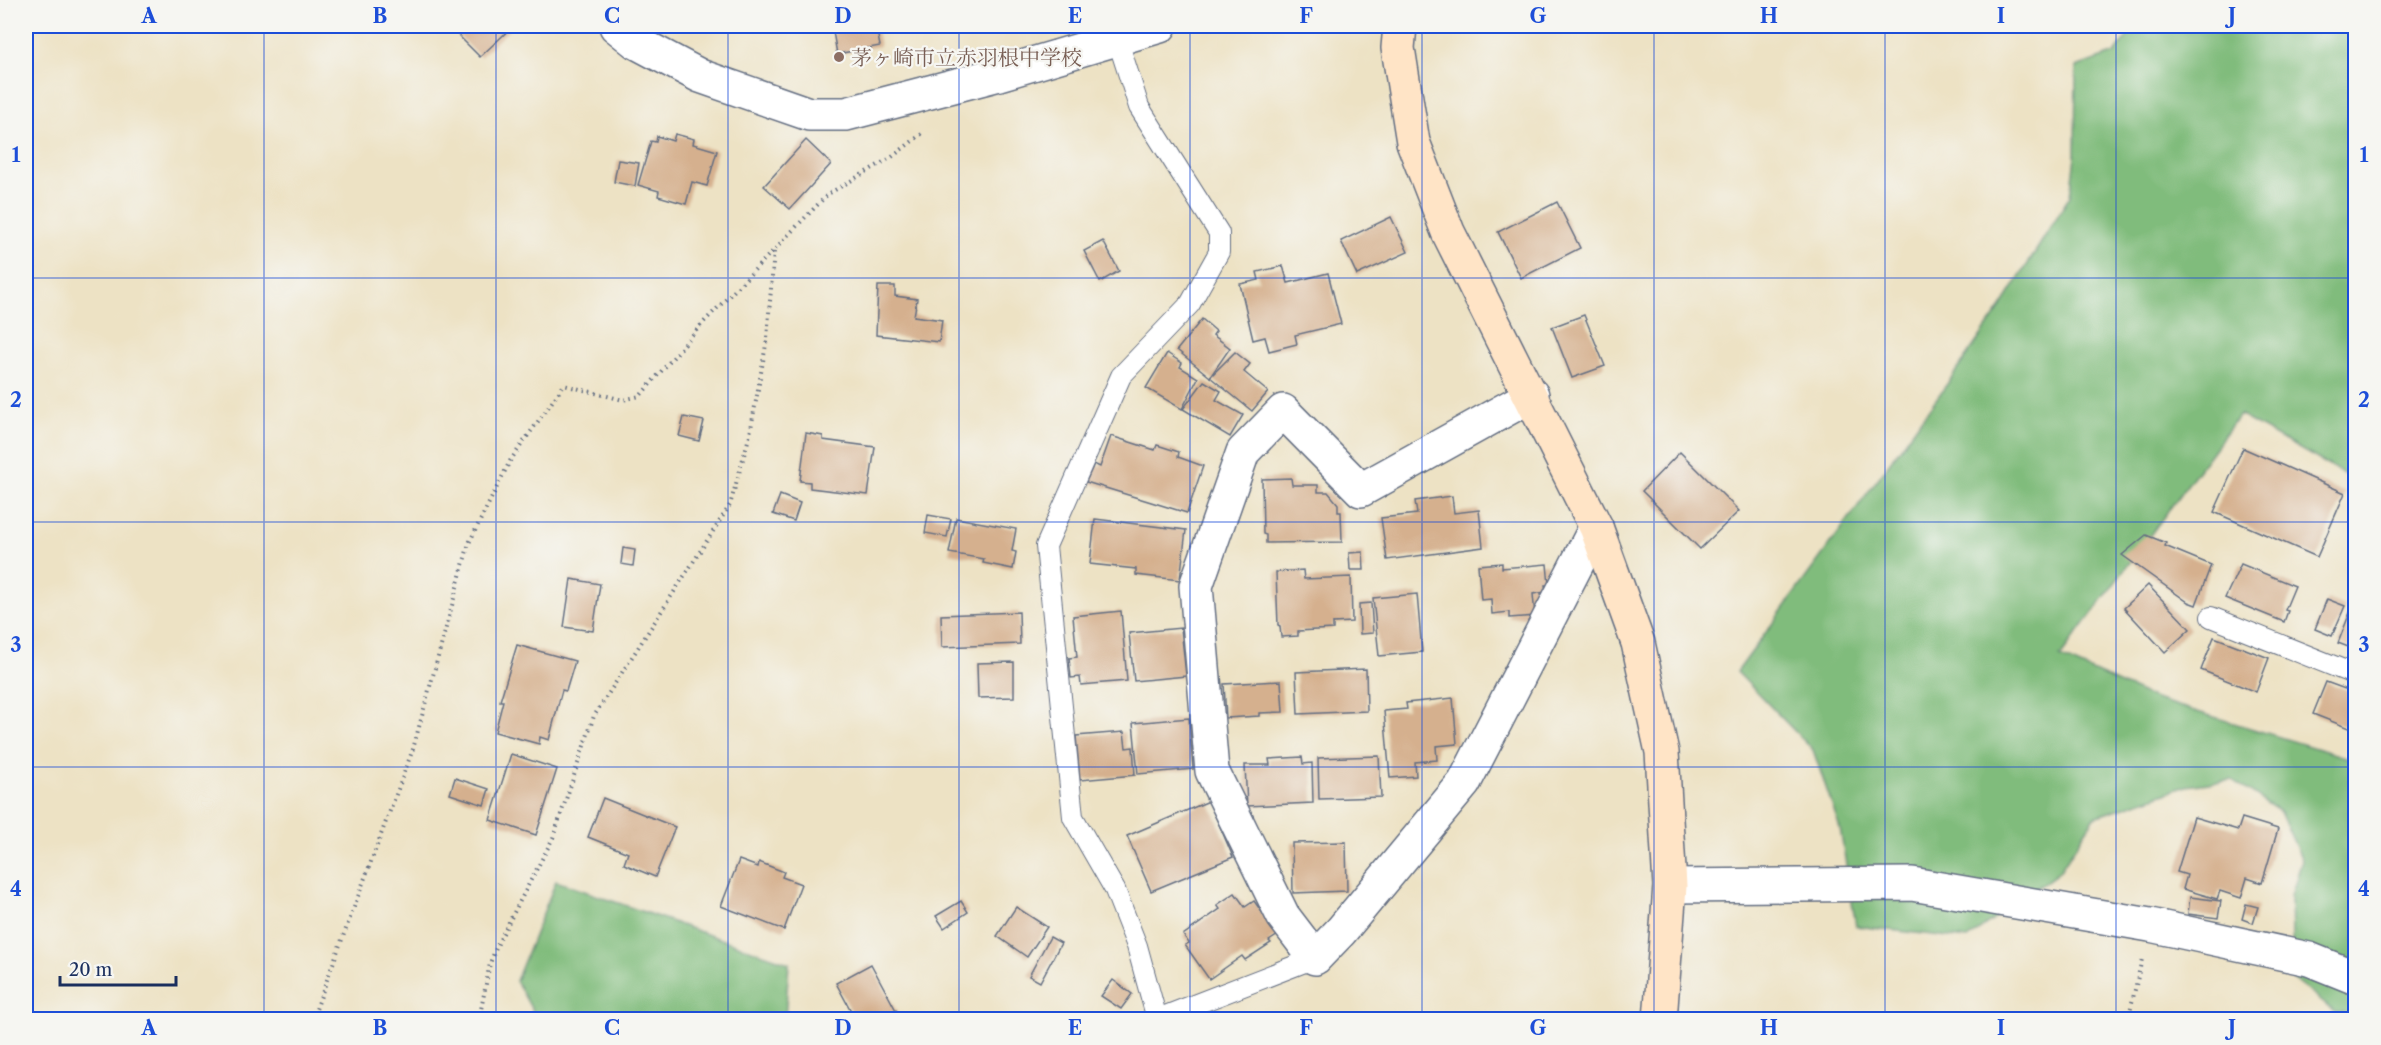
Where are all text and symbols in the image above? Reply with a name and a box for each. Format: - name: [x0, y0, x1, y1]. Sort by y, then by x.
- text: A: [140, 4, 157, 28]
- text: B: [373, 4, 388, 28]
- text: C: [604, 4, 620, 28]
- text: D: [834, 4, 852, 28]
- text: E: [1068, 4, 1082, 28]
- text: F: [1299, 4, 1313, 28]
- text: G: [1530, 4, 1547, 28]
- text: H: [1760, 4, 1778, 28]
- text: I: [1997, 4, 2005, 28]
- text: J: [2224, 4, 2236, 28]
- place label: 茅ヶ崎市立赤羽根中学校: [851, 45, 1082, 70]
- marker: 茅ヶ崎市立赤羽根中学校: [832, 50, 846, 64]
- text: 1: [12, 143, 21, 167]
- text: 1: [2360, 143, 2369, 167]
- text: 2: [10, 388, 22, 412]
- text: 2: [2358, 388, 2370, 412]
- text: 3: [10, 633, 22, 657]
- text: 3: [2358, 633, 2370, 657]
- text: 4: [10, 877, 22, 901]
- text: 4: [2358, 877, 2370, 901]
- scale bar: [60, 949, 176, 987]
- text: 20 m: [69, 959, 113, 981]
- text: A: [140, 1016, 157, 1040]
- text: B: [373, 1016, 388, 1040]
- text: C: [604, 1016, 620, 1040]
- text: D: [834, 1016, 852, 1040]
- text: E: [1068, 1016, 1082, 1040]
- text: F: [1299, 1016, 1313, 1040]
- text: G: [1530, 1016, 1547, 1040]
- text: H: [1760, 1016, 1778, 1040]
- text: I: [1997, 1016, 2005, 1040]
- text: J: [2224, 1016, 2236, 1040]

